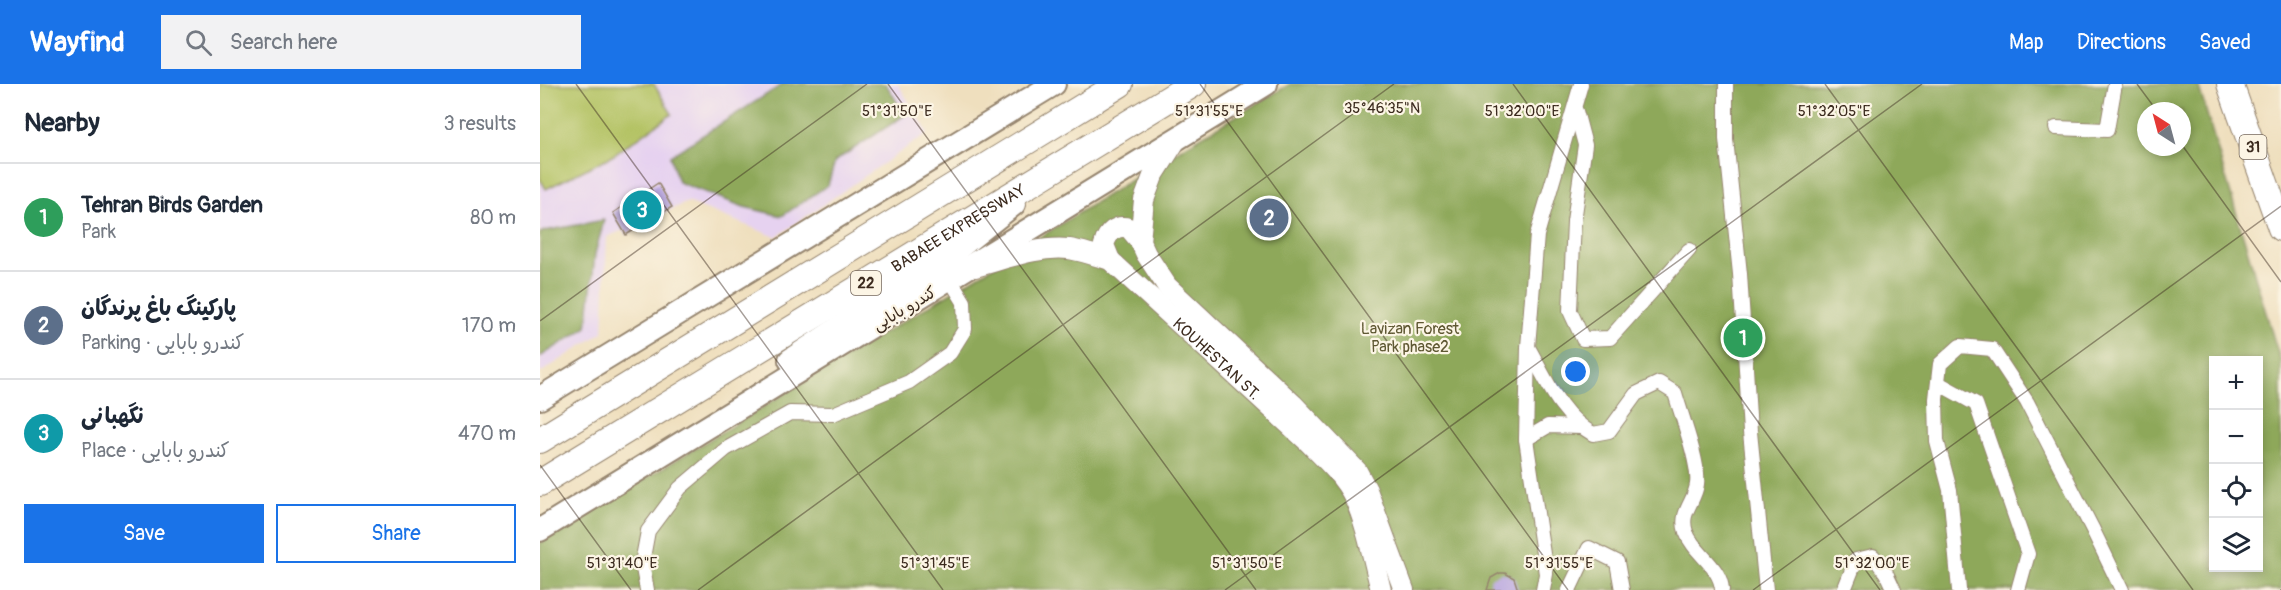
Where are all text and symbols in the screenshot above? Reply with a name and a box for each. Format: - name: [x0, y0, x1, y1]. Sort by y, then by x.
- search box: [161, 15, 581, 69]
- text: Wayfind: [30, 25, 125, 60]
- icon: search: [182, 26, 215, 59]
- text: Search here: [230, 28, 337, 56]
- text: Map: [2009, 29, 2044, 56]
- text: Directions: [2077, 29, 2166, 56]
- text: Saved: [2199, 29, 2251, 56]
- text: 35°46'35"N: [1344, 99, 1420, 118]
- text: 51°31'50"E: [862, 102, 932, 121]
- text: 51°31'55"E: [1175, 102, 1243, 121]
- text: 51°32'00"E: [1485, 102, 1560, 121]
- text: 51°32'05"E: [1798, 102, 1870, 121]
- north arrow: [2137, 102, 2191, 156]
- text: Nearby: [24, 107, 100, 139]
- text: 3 results: [444, 111, 516, 136]
- road number: 31: [2240, 135, 2266, 159]
- street label: BABAEE EXPRESSWAY: [888, 180, 1029, 277]
- pin: 3: [622, 188, 662, 232]
- text: Tehran Birds Garden: [81, 191, 263, 219]
- pin: 2: [1250, 196, 1288, 240]
- text: 1: [40, 205, 47, 230]
- text: 80 m: [470, 205, 516, 230]
- text: Park: [81, 219, 116, 244]
- road number: 22: [851, 271, 881, 295]
- street label: کندرو بابایی: [869, 282, 940, 336]
- text: پارکینگ باغ پرندگان: [81, 294, 236, 322]
- text: 2: [38, 313, 49, 338]
- text: 170 m: [462, 313, 516, 338]
- street label: KOUHESTAN ST.: [1168, 314, 1264, 404]
- pin: 1: [1724, 316, 1762, 360]
- park label: Lavizan Forest Park phase2: [1361, 319, 1460, 357]
- text: Parking · کندرو بابایی: [81, 330, 244, 355]
- map controls: [2209, 356, 2263, 572]
- button: +: [2209, 356, 2263, 410]
- your location: [1561, 357, 1590, 386]
- text: نگهبانی: [81, 402, 144, 430]
- button: −: [2209, 410, 2263, 464]
- text: 3: [38, 421, 49, 446]
- text: 470 m: [458, 421, 516, 446]
- text: Place · کندرو بابایی: [81, 438, 230, 463]
- button: locate: [2209, 464, 2263, 518]
- button: Save: [24, 504, 264, 563]
- button: Share: [276, 504, 516, 563]
- button: layers: [2209, 518, 2263, 572]
- text: 51°31'40"E: [587, 554, 658, 573]
- text: 51°31'45"E: [901, 554, 969, 573]
- text: 51°31'50"E: [1212, 554, 1282, 573]
- text: 51°31'55"E: [1525, 554, 1593, 573]
- text: 51°32'00"E: [1835, 554, 1910, 573]

